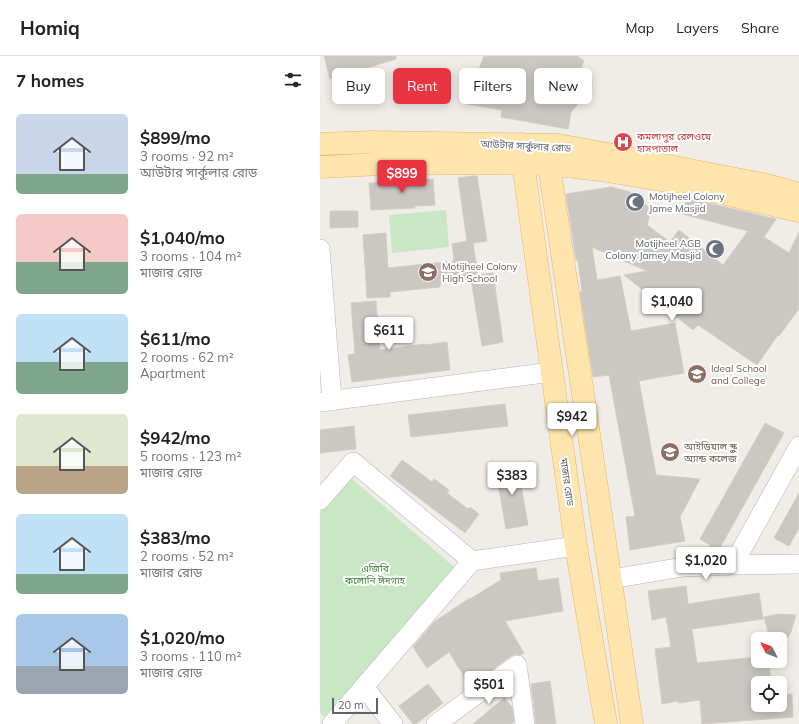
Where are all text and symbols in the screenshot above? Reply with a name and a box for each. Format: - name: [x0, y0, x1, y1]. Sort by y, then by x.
- text: Homiq: [20, 16, 80, 40]
- text: Map: [625, 19, 654, 37]
- text: Layers: [676, 19, 719, 37]
- text: Share: [741, 19, 779, 37]
- chip: Buy: [332, 68, 385, 104]
- chip: Rent: [393, 68, 451, 104]
- chip: Filters: [459, 68, 526, 104]
- chip: New: [534, 68, 592, 104]
- icon: filters: [282, 69, 304, 91]
- text: 7 homes: [16, 70, 84, 91]
- text: $899/mo: [140, 127, 211, 148]
- icon: home: [48, 130, 96, 178]
- place label: কমলাপুর রেলওয়ে হাসপাতাল: [636, 130, 712, 155]
- hospital icon: কমলাপুর রেলওয়ে হাসপাতাল: [612, 131, 634, 153]
- street label: আউটার সার্কুলার রোড: [480, 137, 572, 155]
- text: 3 rooms · 92 m²: [140, 148, 234, 164]
- pin: $899: [378, 160, 426, 194]
- text: আউটার সার্কুলার রোড: [140, 164, 257, 180]
- text: $899: [386, 165, 418, 181]
- place label: Motijheel Colony Jame Masjid: [649, 190, 725, 215]
- mosque icon: Motijheel Colony Jame Masjid: [624, 191, 646, 213]
- text: $1,040/mo: [140, 227, 225, 248]
- icon: home: [48, 230, 96, 278]
- place label: Motijheel AGB Colony Jamey Masjid: [605, 237, 701, 262]
- mosque icon: Motijheel AGB Colony Jamey Masjid: [704, 238, 726, 260]
- text: 3 rooms · 104 m²: [140, 248, 241, 264]
- place label: Motijheel Colony High School: [442, 260, 518, 285]
- school or university icon: Motijheel Colony High School: [417, 261, 439, 283]
- text: মাজার রোড: [140, 264, 202, 280]
- pin: $1,040: [639, 288, 705, 322]
- text: $1,040: [651, 293, 693, 309]
- pin: $611: [365, 317, 413, 351]
- text: $611: [373, 322, 405, 338]
- text: $611/mo: [140, 328, 211, 349]
- icon: home: [48, 330, 96, 378]
- text: 2 rooms · 62 m²: [140, 349, 234, 365]
- place label: Ideal School and College: [711, 362, 767, 387]
- school or university icon: Ideal School and College: [686, 363, 708, 385]
- text: Apartment: [140, 365, 205, 381]
- pin: $942: [548, 403, 596, 437]
- text: $942: [556, 408, 588, 424]
- text: $942/mo: [140, 427, 211, 448]
- icon: home: [48, 430, 96, 478]
- place label: আইডিয়াল স্কুল অ্যান্ড কলেজ: [683, 440, 738, 465]
- school or university icon: আইডিয়াল স্কুল অ্যান্ড কলেজ: [659, 441, 681, 463]
- text: 5 rooms · 123 m²: [140, 448, 241, 464]
- street label: মাজার রোড: [557, 456, 577, 508]
- pin: $383: [488, 462, 536, 496]
- text: মাজার রোড: [140, 464, 202, 480]
- text: $383: [496, 467, 528, 483]
- text: $383/mo: [140, 527, 211, 548]
- icon: home: [48, 530, 96, 578]
- pin: $1,020: [673, 547, 739, 581]
- text: 2 rooms · 52 m²: [140, 548, 234, 564]
- text: $1,020: [685, 552, 727, 568]
- park label: এজিবি কলোনি ঈদগাহ: [344, 562, 406, 587]
- text: মাজার রোড: [140, 564, 202, 580]
- text: $1,020/mo: [140, 627, 225, 648]
- icon: home: [48, 630, 96, 678]
- north arrow: [751, 632, 787, 668]
- map controls: [751, 632, 787, 712]
- text: 3 rooms · 110 m²: [140, 648, 241, 664]
- text: মাজার রোড: [140, 664, 202, 680]
- pin: $501: [465, 671, 513, 705]
- text: $501: [473, 676, 505, 692]
- button: locate: [751, 676, 787, 712]
- scale bar: [332, 696, 378, 715]
- text: 20 m: [338, 698, 364, 712]

